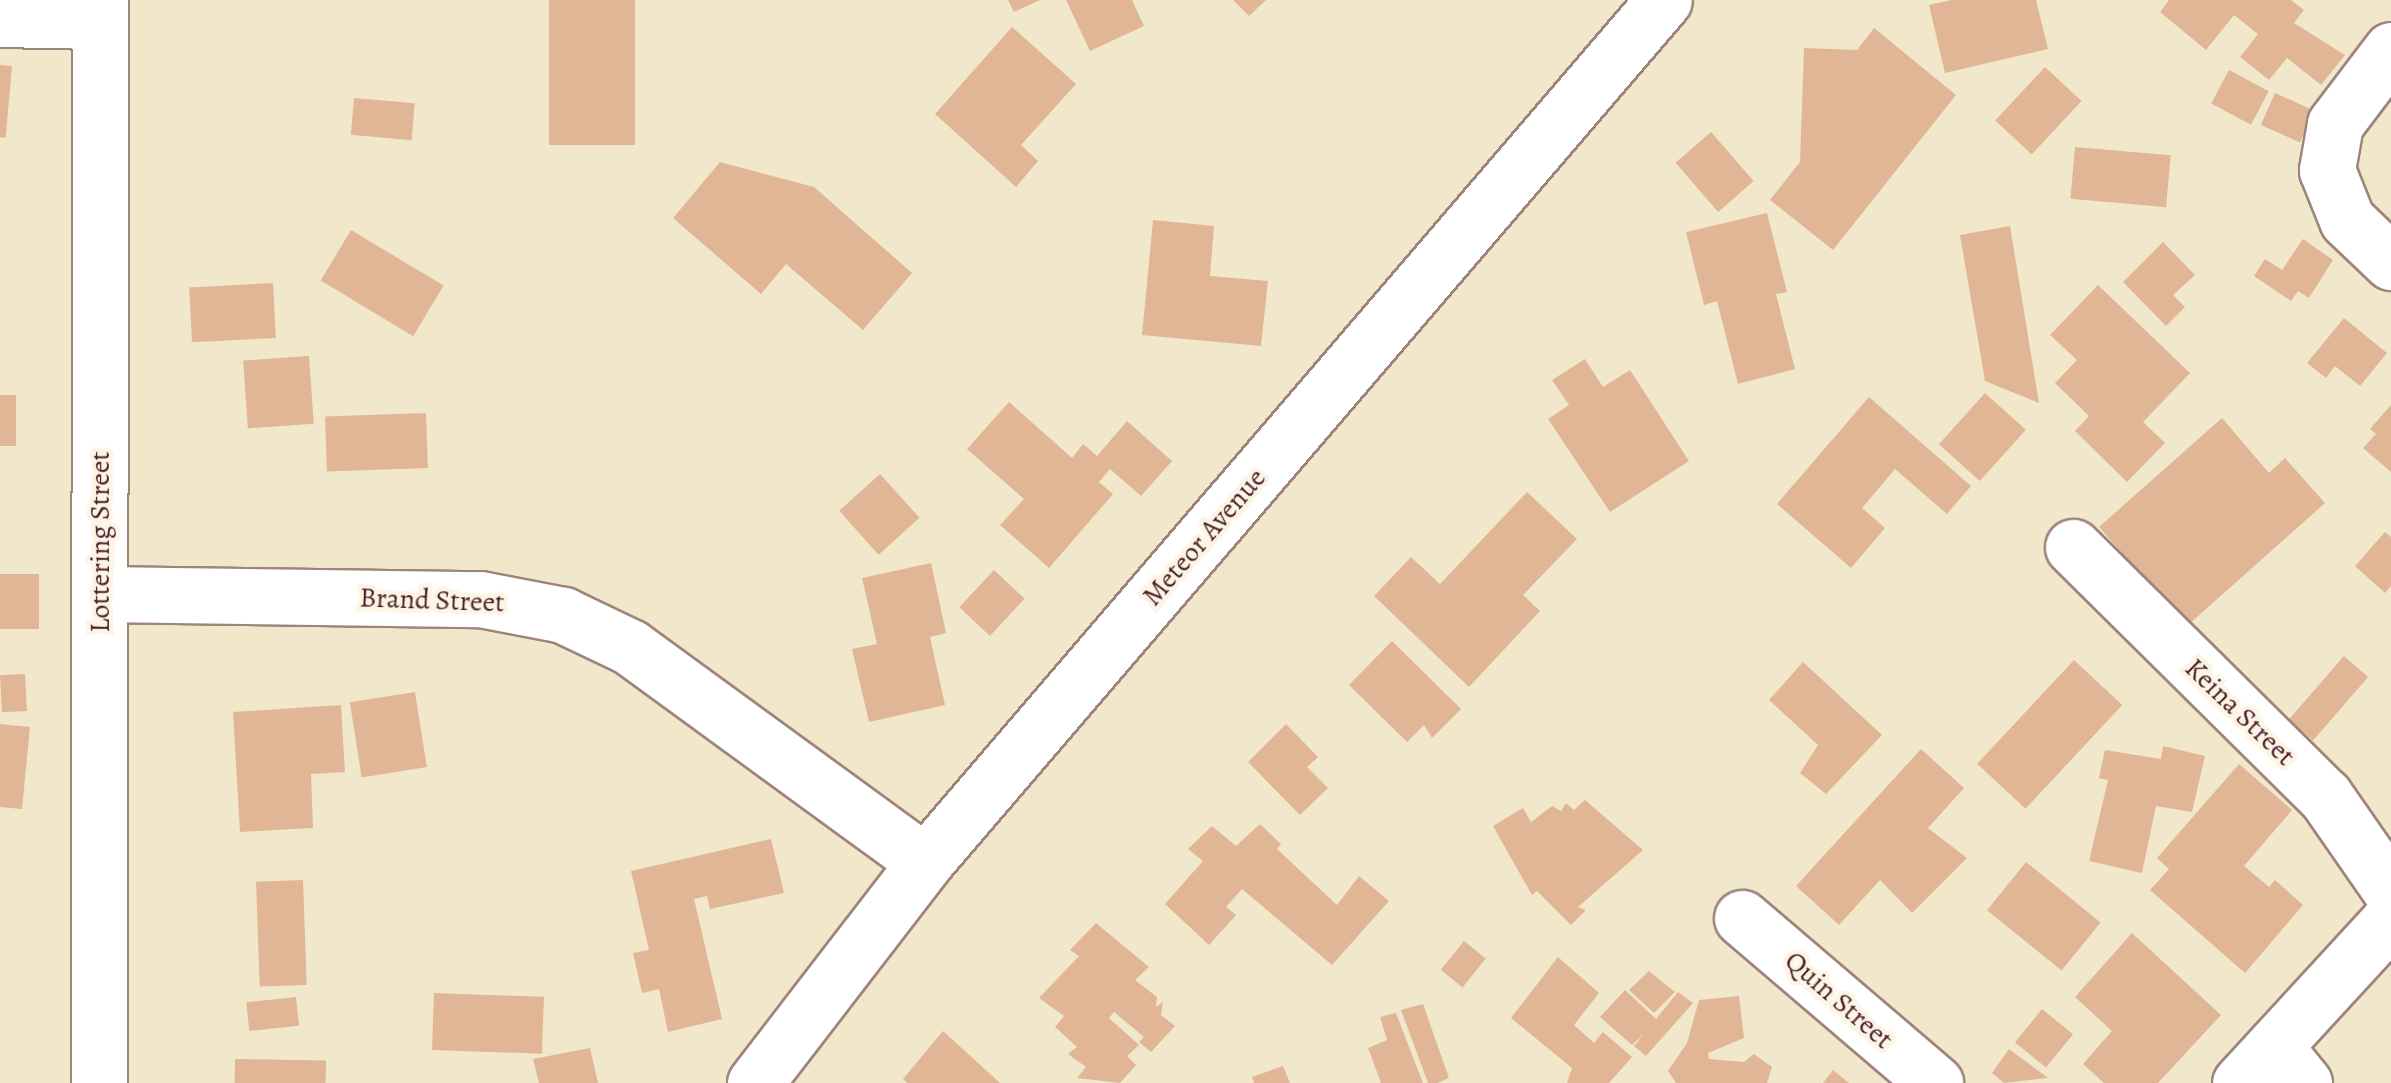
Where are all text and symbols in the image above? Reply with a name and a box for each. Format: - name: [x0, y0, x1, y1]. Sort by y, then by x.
- street label: Lottering Street: [83, 451, 117, 633]
- street label: Meteor Avenue: [1135, 461, 1273, 613]
- street label: Brand Street: [359, 581, 505, 619]
- street label: Keina Street: [2178, 651, 2302, 773]
- street label: Quin Street: [1778, 944, 1900, 1056]

